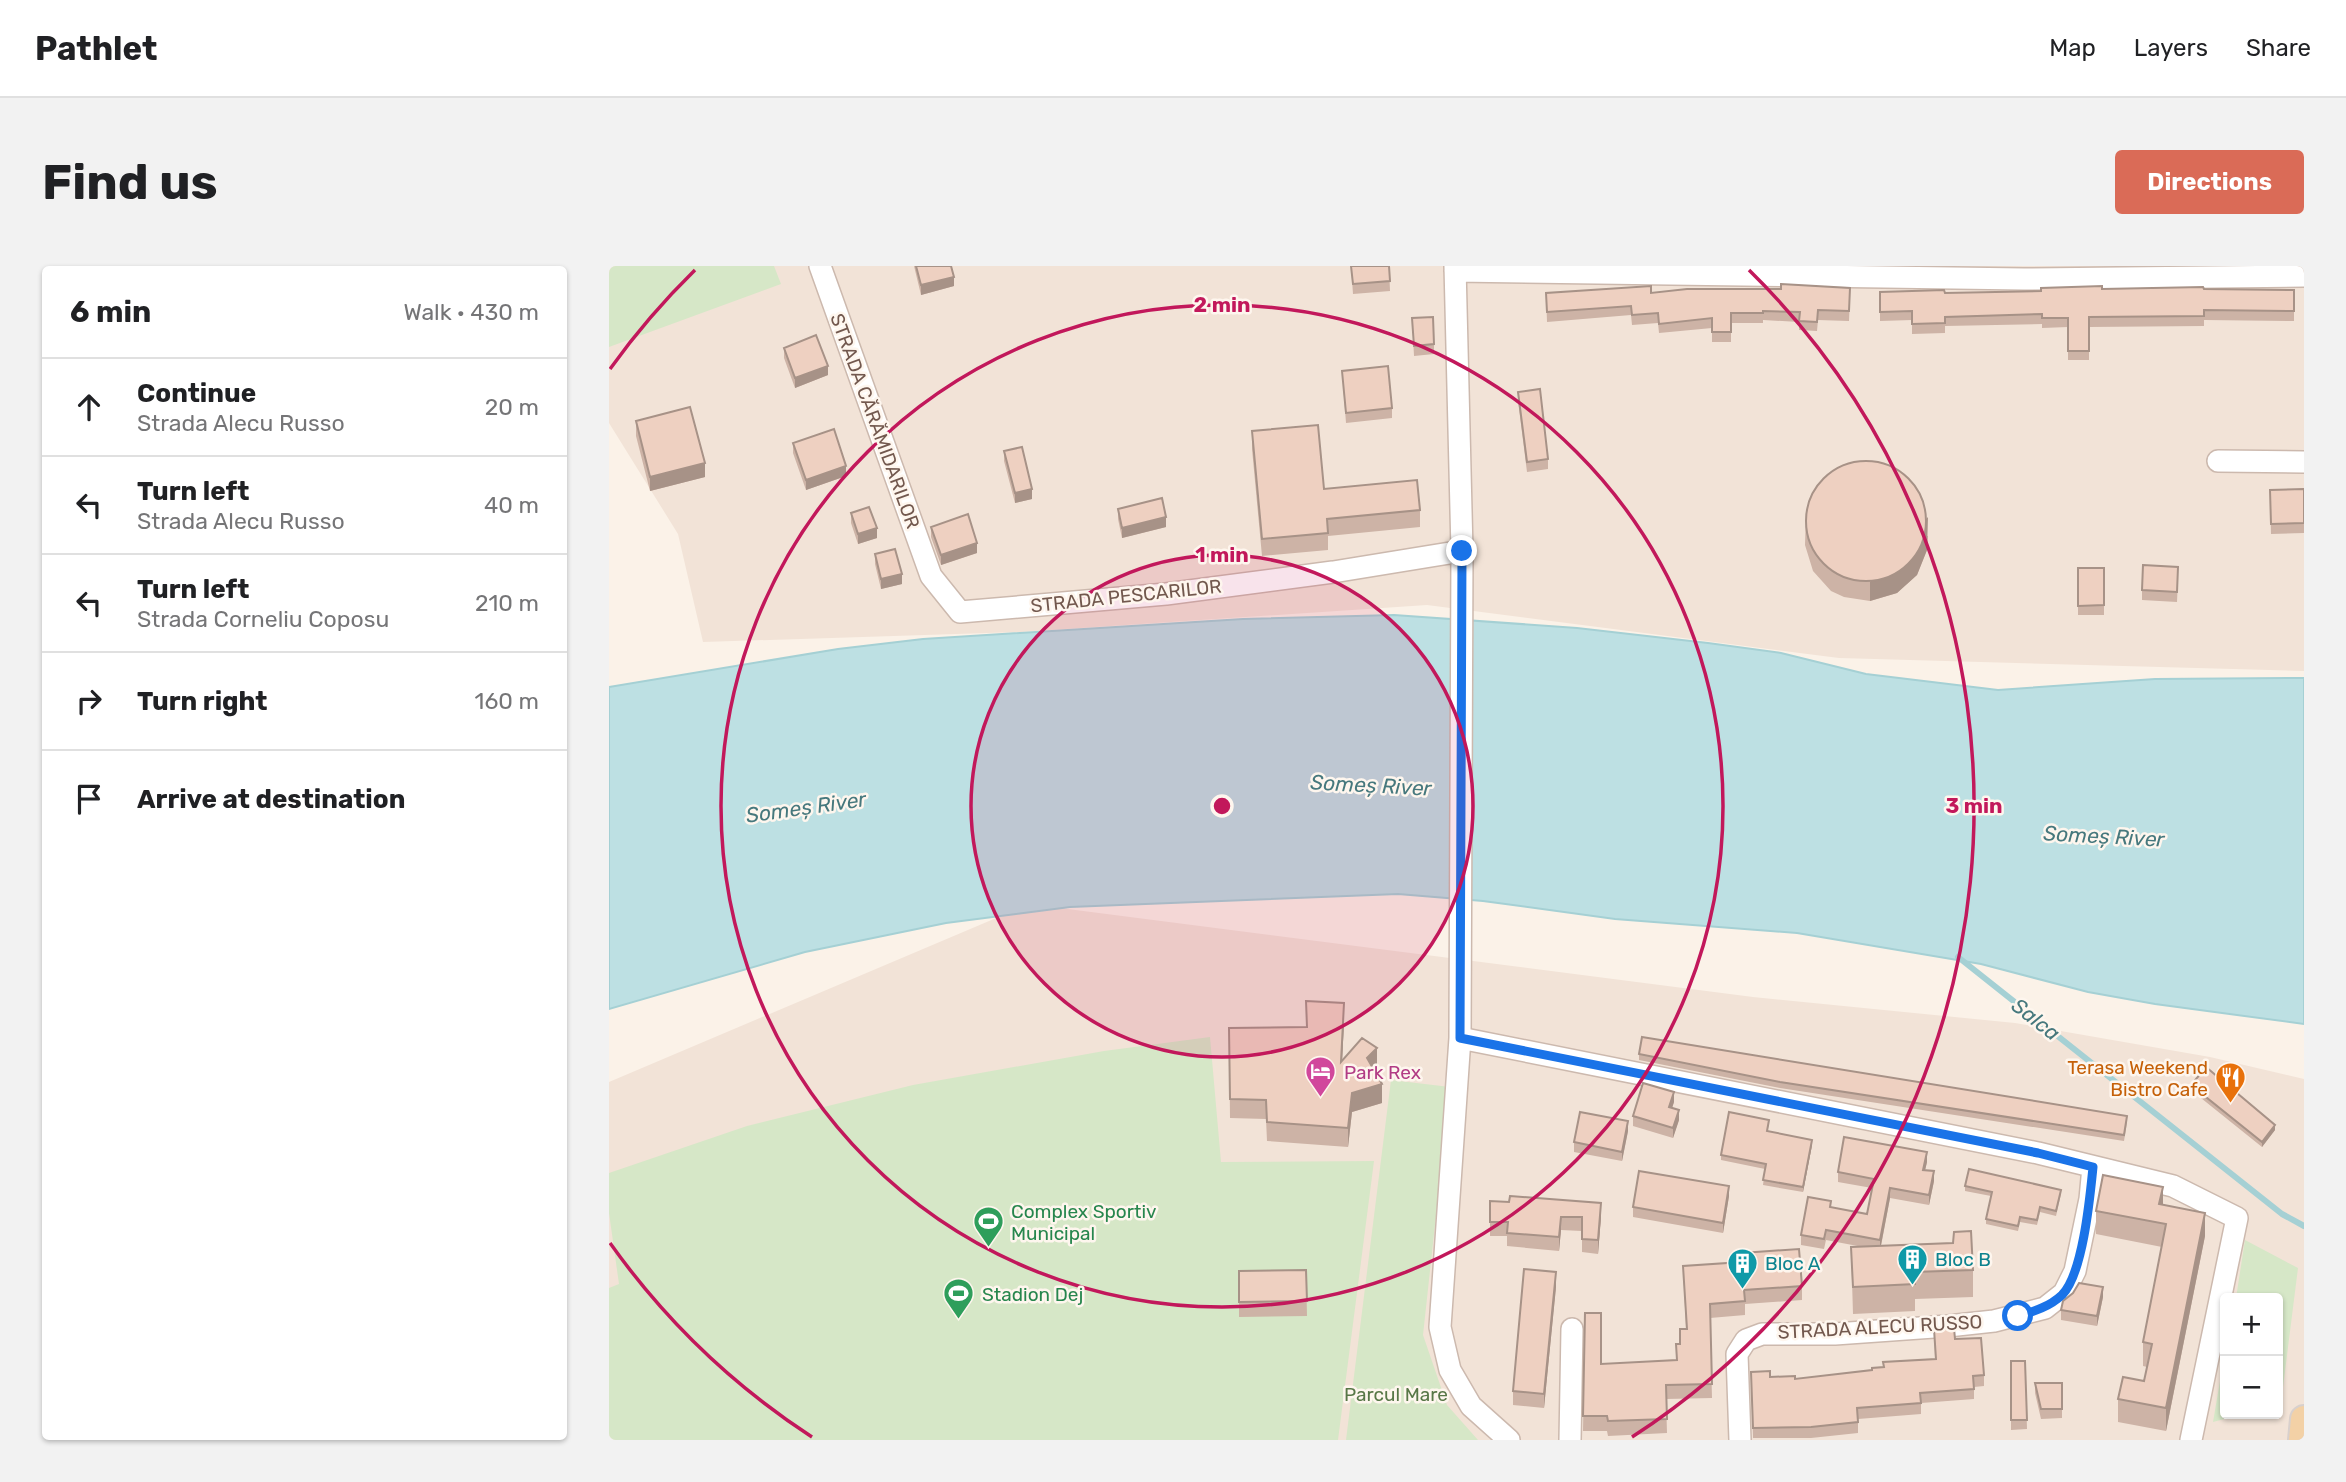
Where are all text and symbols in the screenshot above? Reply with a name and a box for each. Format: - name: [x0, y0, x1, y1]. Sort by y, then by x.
- text: Pathlet: [35, 29, 158, 68]
- text: Map: [2049, 34, 2096, 62]
- text: Layers: [2134, 34, 2208, 62]
- text: Share: [2246, 34, 2311, 62]
- button: Directions: [2115, 150, 2304, 214]
- text: Find us: [42, 153, 218, 211]
- text: 2 min: [1194, 292, 1250, 317]
- text: 6 min: [70, 294, 151, 330]
- text: Walk · 430 m: [404, 298, 539, 326]
- street label: STRADA CĂRĂMIDARILOR: [825, 310, 925, 532]
- text: Continue: [137, 378, 256, 409]
- icon: ahead: [70, 388, 108, 426]
- text: 20 m: [485, 393, 539, 421]
- text: Strada Alecu Russo: [137, 409, 345, 437]
- text: Turn left: [137, 476, 249, 507]
- icon: left: [70, 486, 108, 524]
- text: 40 m: [484, 491, 539, 519]
- text: Strada Alecu Russo: [137, 507, 345, 535]
- route end: [1446, 535, 1477, 566]
- text: 1 min: [1195, 542, 1249, 567]
- text: Turn left: [137, 574, 249, 605]
- street label: STRADA PESCARILOR: [1029, 575, 1223, 617]
- icon: left: [70, 584, 108, 622]
- text: 210 m: [475, 589, 539, 617]
- text: Strada Corneliu Coposu: [137, 605, 389, 633]
- icon: right: [70, 682, 108, 720]
- text: Turn right: [137, 686, 267, 717]
- text: 160 m: [475, 687, 539, 715]
- water label: Someș River: [1310, 769, 1433, 801]
- icon: arrive: [70, 780, 108, 818]
- text: Arrive at destination: [137, 784, 405, 815]
- water label: Someș River: [744, 786, 869, 828]
- text: 3 min: [1945, 793, 2003, 818]
- centre of rings: [1210, 794, 1234, 818]
- water label: Someș River: [2043, 820, 2166, 852]
- water label: Salca: [2007, 992, 2065, 1046]
- hotel icon: Park Rex: [1304, 1055, 1338, 1099]
- place label: Terasa Weekend Bistro Cafe: [2067, 1056, 2208, 1101]
- place label: Park Rex: [1344, 1061, 1421, 1084]
- restaurant icon: Terasa Weekend Bistro Cafe: [2214, 1061, 2248, 1105]
- place label: Complex Sportiv Municipal: [1011, 1200, 1157, 1245]
- sports icon: Complex Sportiv Municipal: [971, 1205, 1005, 1249]
- building icon: Bloc B: [1895, 1242, 1929, 1286]
- building icon: Bloc A: [1725, 1246, 1759, 1290]
- place label: Bloc B: [1935, 1248, 1991, 1271]
- place label: Bloc A: [1765, 1252, 1821, 1275]
- sports icon: Stadion Dej: [942, 1277, 976, 1321]
- place label: Stadion Dej: [982, 1283, 1083, 1306]
- map controls: [2220, 1293, 2283, 1419]
- button: +: [2220, 1293, 2283, 1356]
- route start: [2002, 1300, 2033, 1331]
- street label: STRADA ALECU RUSSO: [1777, 1310, 1983, 1344]
- button: −: [2220, 1356, 2283, 1419]
- park label: Parcul Mare: [1344, 1383, 1448, 1406]

